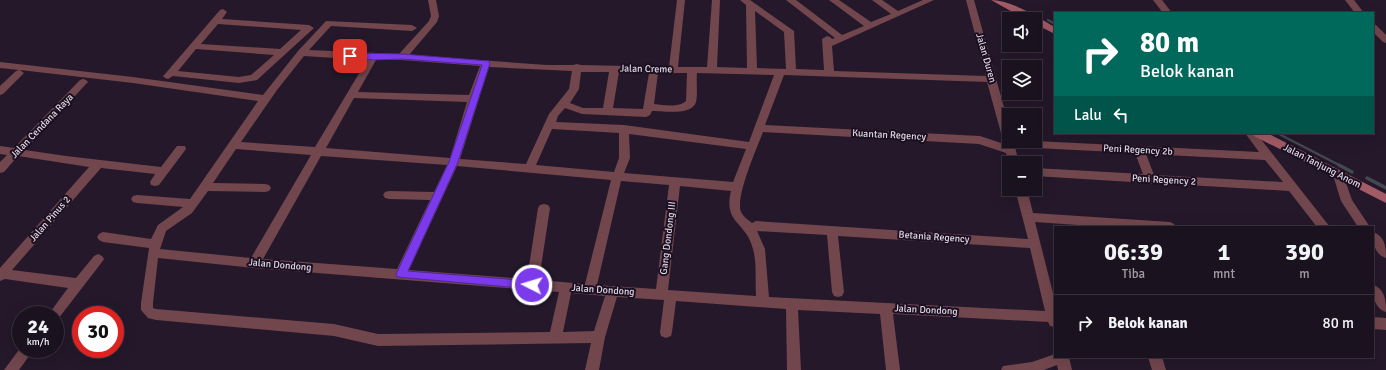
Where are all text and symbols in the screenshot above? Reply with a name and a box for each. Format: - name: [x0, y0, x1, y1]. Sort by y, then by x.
- map controls: [1002, 12, 1042, 196]
- button: sound: [1002, 12, 1042, 52]
- text: 80 m: [1140, 26, 1199, 60]
- icon: right: [1074, 28, 1126, 80]
- street label: Jalan Duren: [973, 32, 999, 84]
- pin: [333, 39, 367, 73]
- icon: arrive: [339, 45, 361, 67]
- button: layers: [1002, 60, 1042, 100]
- text: Belok kanan: [1140, 60, 1234, 82]
- street label: Jalan Creme: [620, 63, 672, 75]
- street label: Jalan Cendana Raya: [8, 91, 76, 161]
- icon: left: [1110, 104, 1132, 126]
- text: Lalu: [1074, 106, 1102, 124]
- button: +: [1002, 108, 1042, 148]
- street label: Kuantan Regency: [852, 127, 927, 143]
- street label: Jalan Tanjung Anom: [1281, 141, 1363, 191]
- street label: Peni Regency 2b: [1103, 142, 1173, 158]
- button: −: [1002, 156, 1042, 196]
- street label: Peni Regency 2: [1132, 172, 1196, 188]
- street label: Jalan Pinus 2: [27, 194, 73, 244]
- street label: Gang Dondong III: [658, 201, 678, 275]
- street label: Betania Regency: [898, 229, 970, 245]
- text: 06:39: [1104, 237, 1163, 267]
- text: 1: [1218, 237, 1230, 267]
- text: 390: [1285, 237, 1324, 267]
- street label: Jalan Dondong: [248, 256, 312, 274]
- position arrow: [511, 264, 553, 306]
- text: Tiba: [1122, 266, 1145, 282]
- text: mnt: [1213, 266, 1235, 282]
- text: m: [1299, 266, 1310, 282]
- street label: Jalan Dondong: [571, 282, 635, 298]
- street label: Jalan Dondong: [894, 302, 958, 318]
- speed limit sign: 30: [72, 306, 124, 358]
- icon: right: [1074, 312, 1096, 334]
- text: 24: [27, 314, 49, 339]
- text: Belok kanan: [1108, 314, 1188, 332]
- text: 80 m: [1323, 314, 1354, 332]
- text: km/h: [27, 336, 49, 348]

